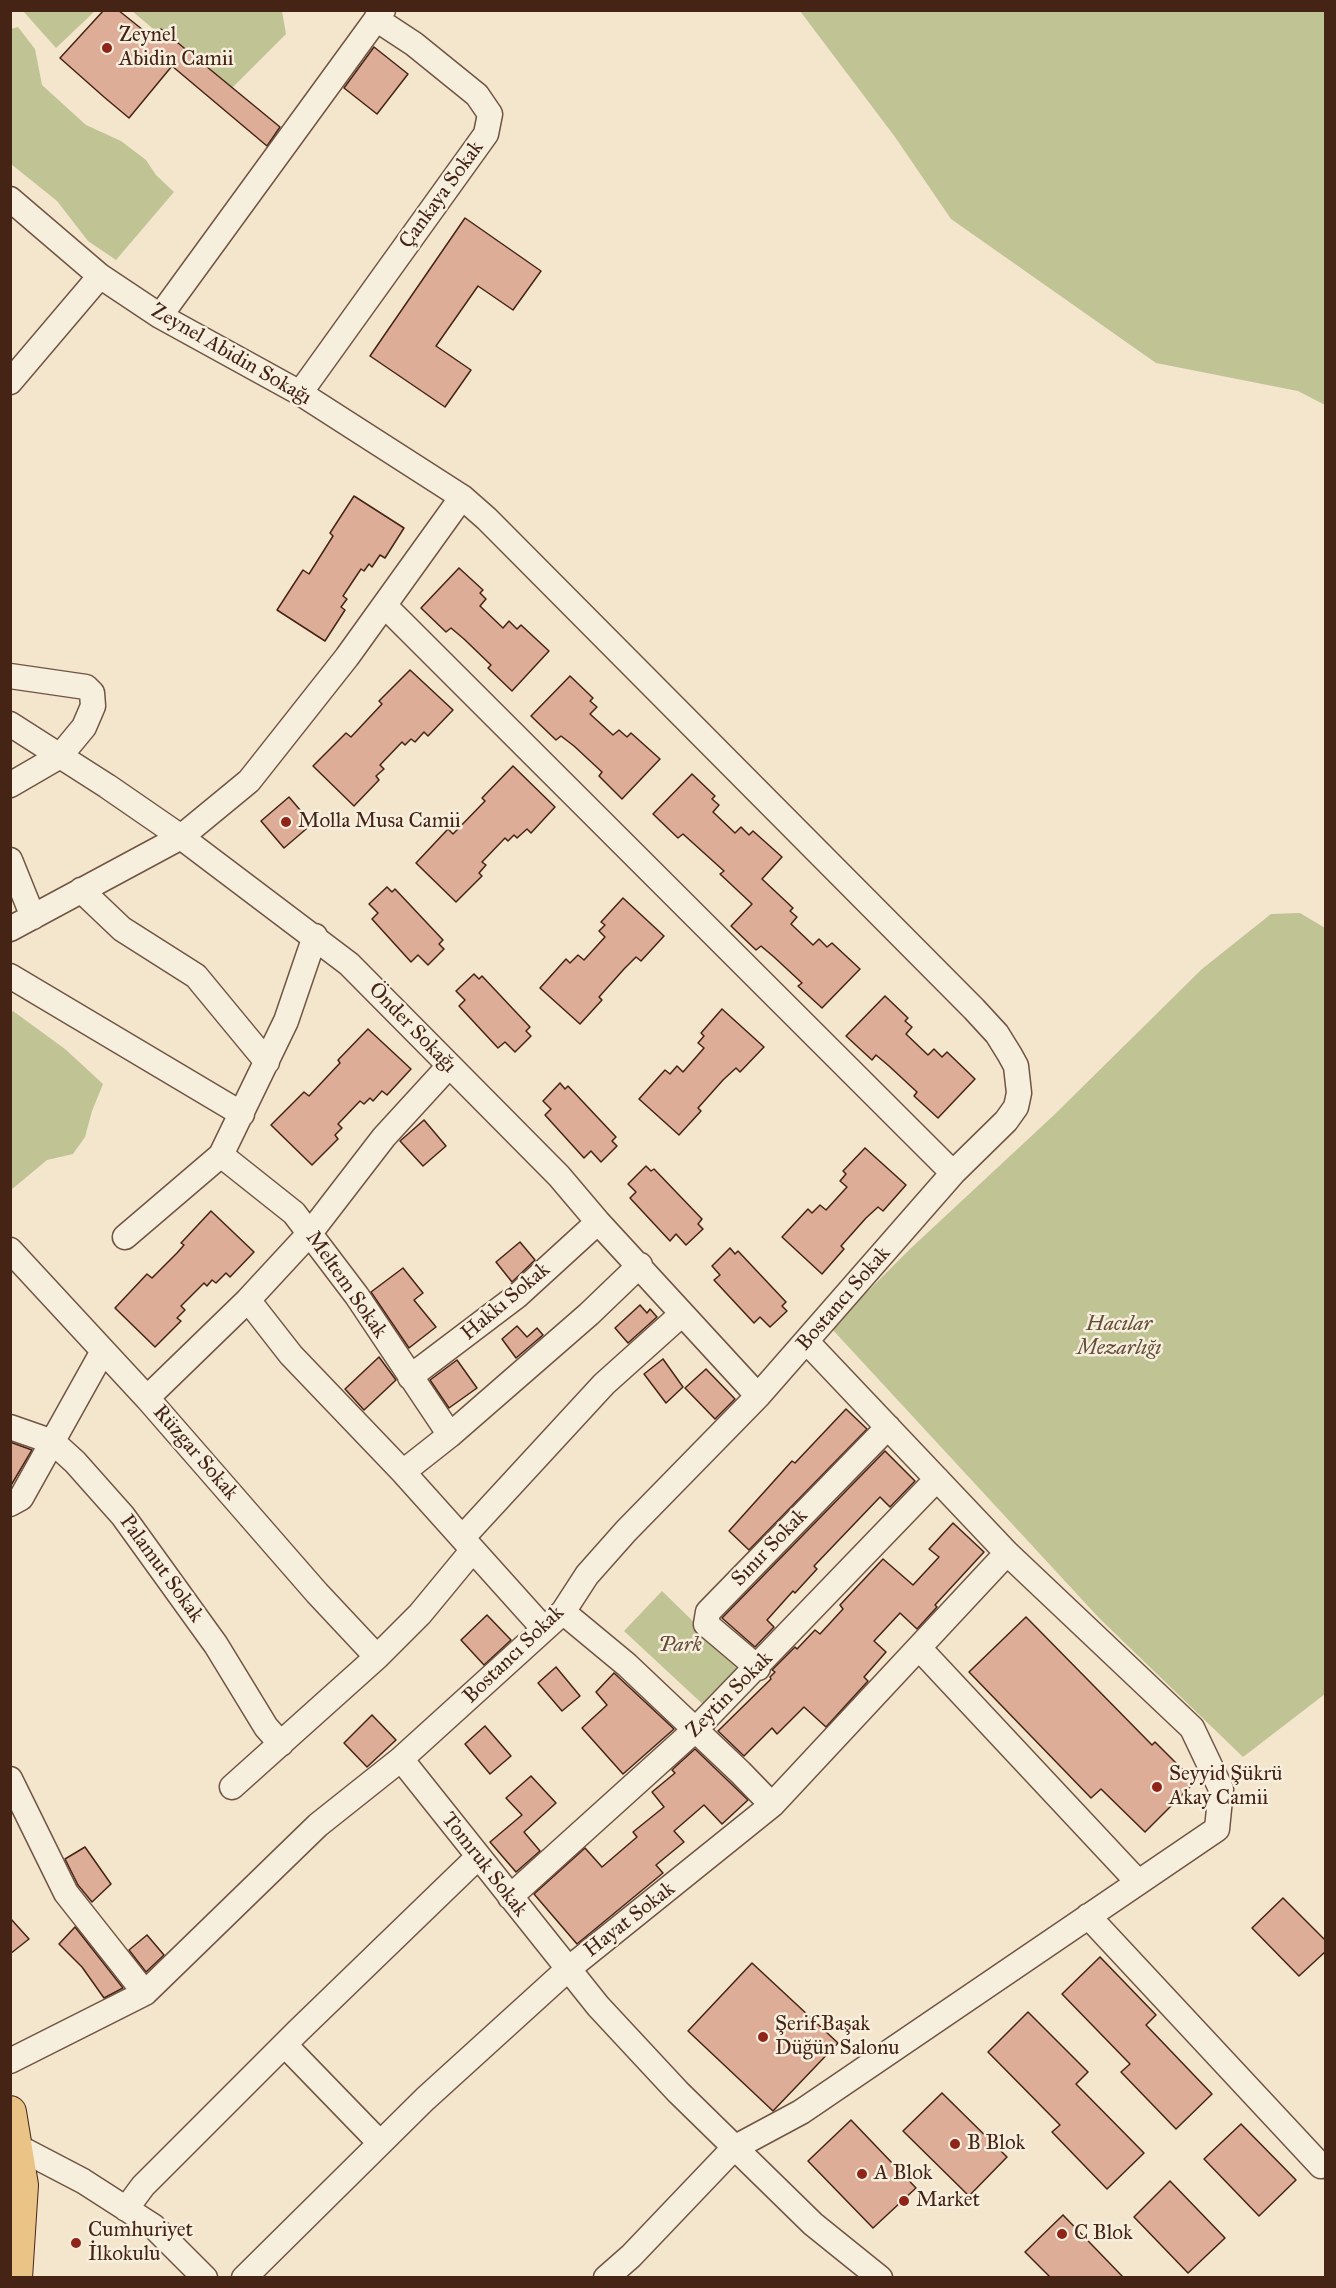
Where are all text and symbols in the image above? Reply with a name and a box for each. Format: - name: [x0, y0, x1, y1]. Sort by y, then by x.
- place label: Zeynel Abidin Camii: [119, 23, 234, 73]
- marker: Zeynel Abidin Camii: [100, 41, 114, 55]
- street label: Çankaya Sokak: [394, 136, 490, 254]
- street label: Zeynel Abidin Sokağı: [146, 299, 316, 411]
- place label: Molla Musa Camii: [298, 809, 461, 835]
- marker: Molla Musa Camii: [279, 815, 293, 829]
- street label: Önder Sokağı: [363, 978, 461, 1078]
- street label: Meltem Sokak: [300, 1226, 392, 1344]
- street label: Bostancı Sokak: [792, 1242, 896, 1356]
- street label: Hakkı Sokak: [457, 1258, 555, 1346]
- park label: Hacılar Mezarlığı: [1077, 1312, 1161, 1362]
- street label: Rüzgar Sokak: [147, 1400, 243, 1506]
- street label: Sınır Sokak: [727, 1504, 813, 1592]
- street label: Palamut Sokak: [114, 1510, 208, 1628]
- street label: Bostancı Sokak: [458, 1601, 570, 1709]
- park label: Park: [658, 1633, 702, 1659]
- street label: Zeytin Sokak: [682, 1647, 778, 1743]
- place label: Seyyid Şükrü Akay Camii: [1169, 1762, 1282, 1812]
- marker: Seyyid Şükrü Akay Camii: [1150, 1780, 1164, 1794]
- street label: Tomruk Sokak: [435, 1808, 533, 1922]
- street label: Hayat Sokak: [580, 1877, 680, 1963]
- place label: Şerif Başak Düğün Salonu: [775, 2012, 899, 2062]
- marker: Şerif Başak Düğün Salonu: [756, 2030, 770, 2044]
- place label: B Blok: [967, 2131, 1025, 2157]
- marker: B Blok: [948, 2137, 962, 2151]
- place label: A Blok: [874, 2161, 933, 2187]
- marker: A Blok: [855, 2167, 869, 2181]
- place label: Market: [916, 2188, 980, 2214]
- marker: Market: [897, 2194, 911, 2208]
- place label: Cumhuriyet İlkokulu: [88, 2218, 193, 2268]
- place label: C Blok: [1074, 2221, 1133, 2247]
- marker: C Blok: [1055, 2227, 1069, 2241]
- marker: Cumhuriyet İlkokulu: [69, 2236, 83, 2250]

